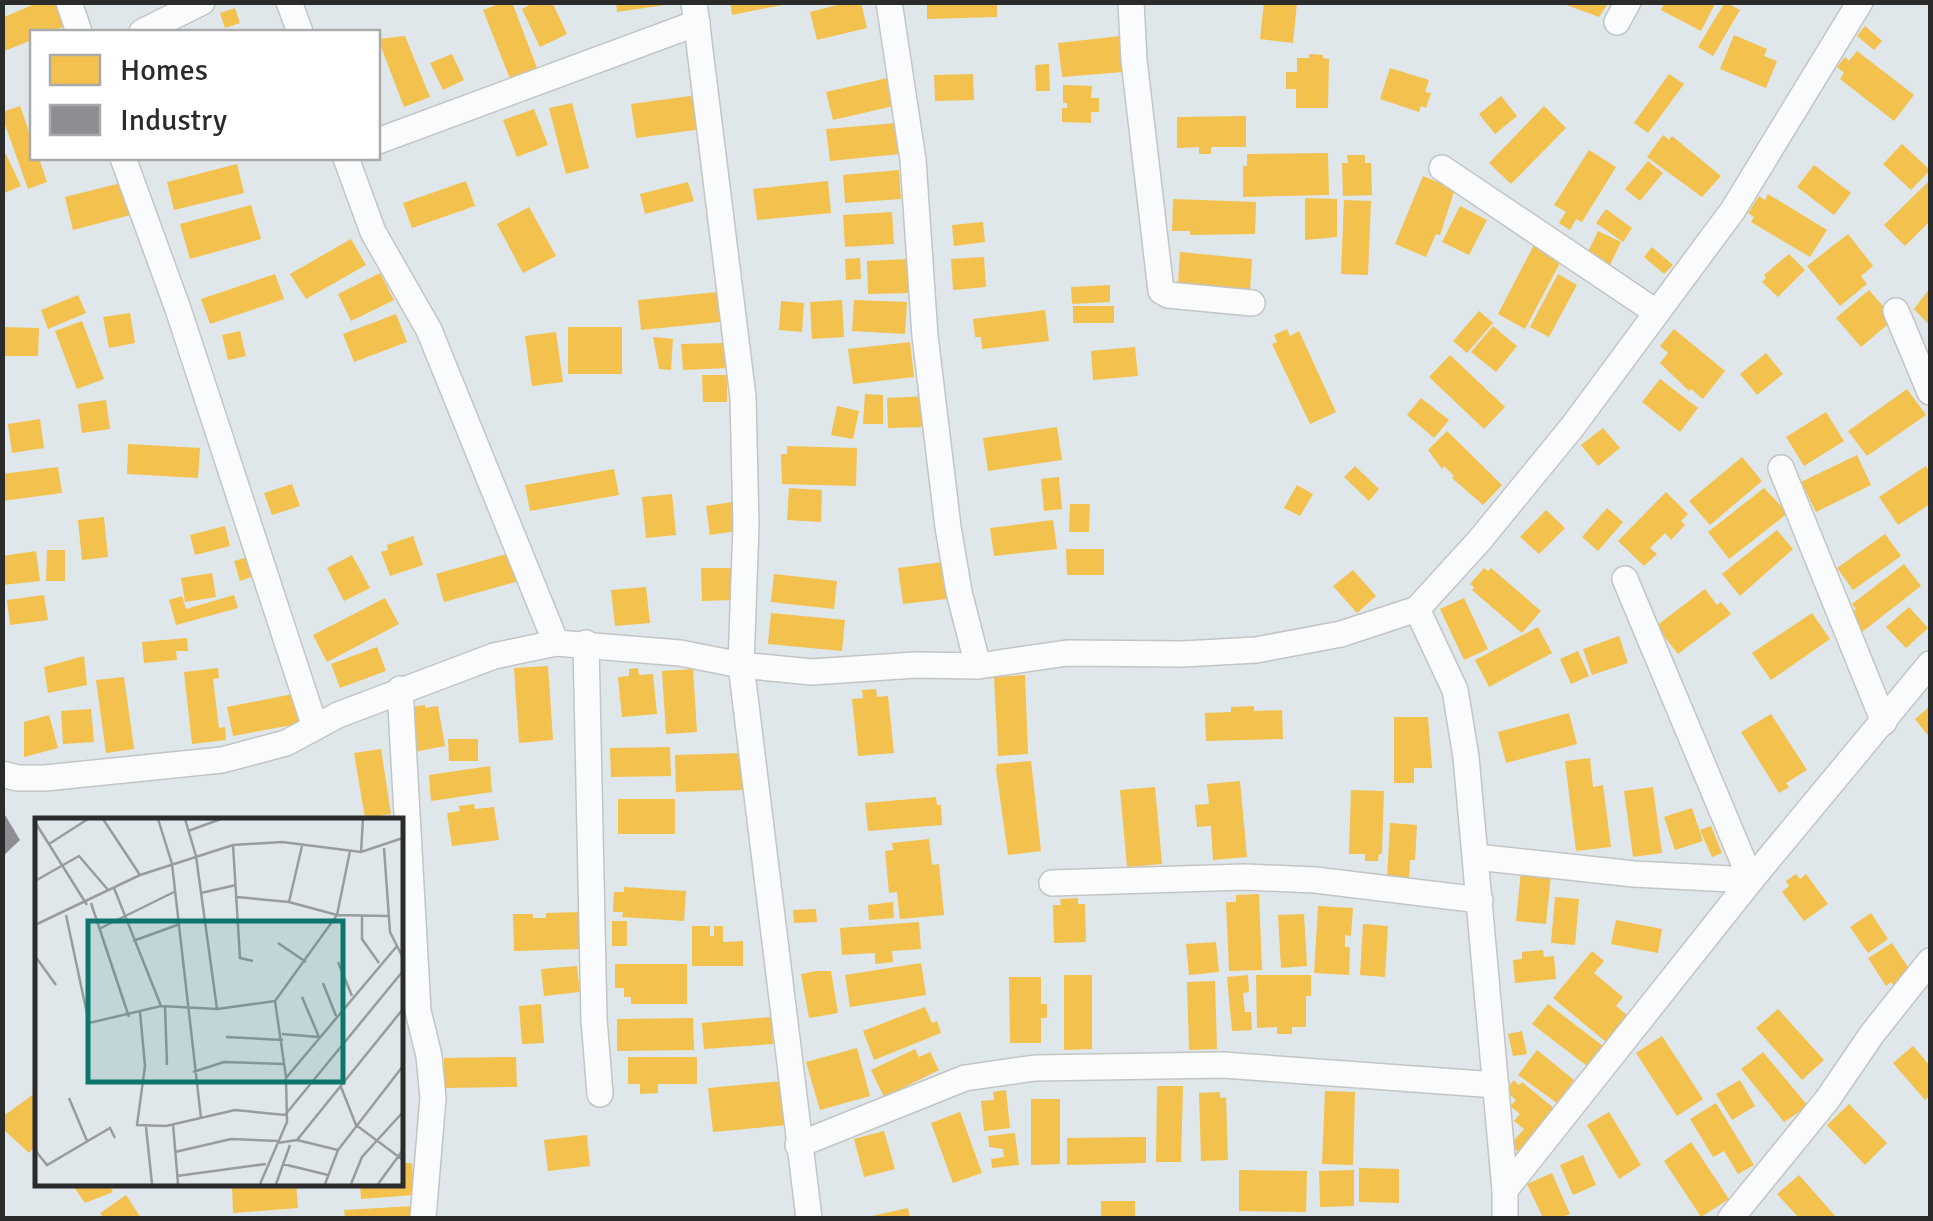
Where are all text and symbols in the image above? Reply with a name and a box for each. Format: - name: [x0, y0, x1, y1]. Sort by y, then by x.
- legend: [30, 30, 380, 160]
- text: Homes: [120, 52, 208, 89]
- text: Industry: [120, 102, 227, 139]
- inset map: [35, 818, 402, 1186]

